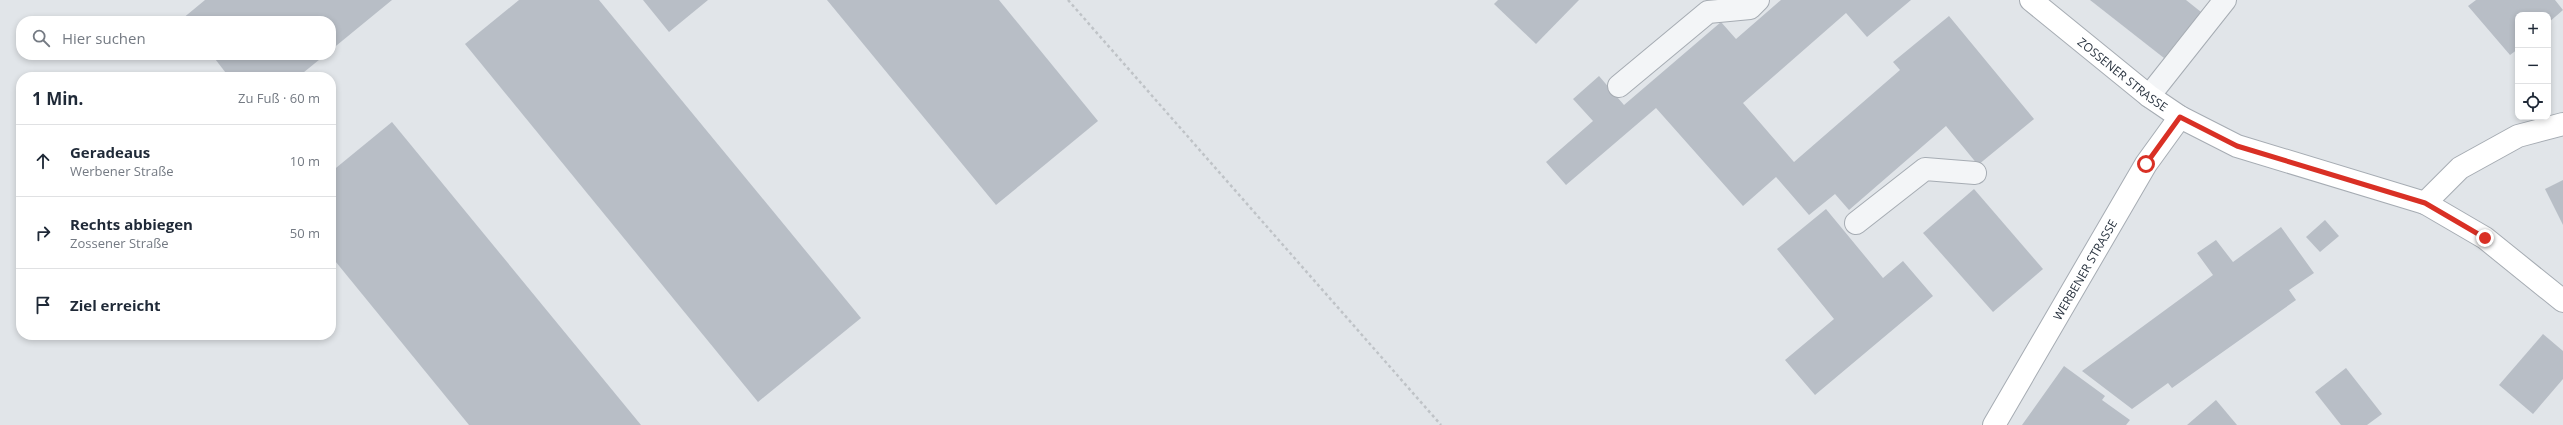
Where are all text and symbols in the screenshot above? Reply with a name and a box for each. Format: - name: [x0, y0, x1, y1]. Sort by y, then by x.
- map controls: [2515, 12, 2551, 120]
- button: +: [2515, 12, 2551, 48]
- search box: [16, 16, 336, 60]
- icon: search: [30, 27, 52, 49]
- text: Hier suchen: [62, 28, 146, 48]
- street label: ZOSSENER STRASSE: [2074, 33, 2171, 115]
- button: −: [2515, 48, 2551, 84]
- button: locate: [2515, 84, 2551, 120]
- text: 1 Min.: [32, 87, 83, 110]
- text: Zu Fuß · 60 m: [238, 89, 320, 107]
- text: Geradeaus: [70, 142, 150, 162]
- icon: ahead: [32, 150, 54, 172]
- text: 10 m: [290, 152, 320, 170]
- route start: [2137, 155, 2155, 173]
- text: Werbener Straße: [70, 162, 174, 180]
- text: Rechts abbiegen: [70, 214, 193, 234]
- street label: WERBENER STRASSE: [2049, 216, 2121, 323]
- icon: right: [32, 222, 54, 244]
- text: 50 m: [290, 224, 320, 242]
- route end: [2476, 229, 2494, 247]
- text: Zossener Straße: [70, 234, 169, 252]
- icon: arrive: [32, 294, 54, 316]
- text: Ziel erreicht: [70, 295, 161, 315]

